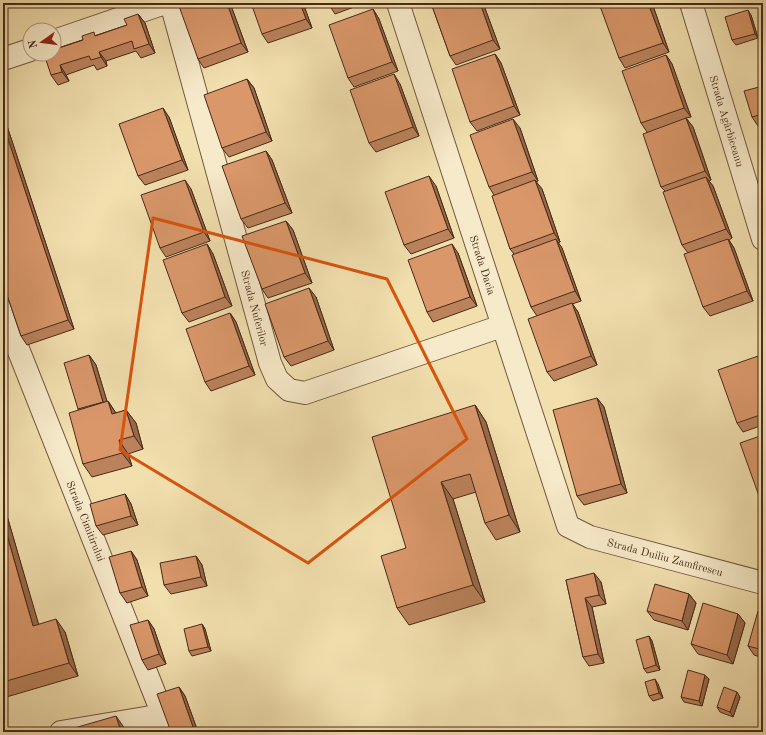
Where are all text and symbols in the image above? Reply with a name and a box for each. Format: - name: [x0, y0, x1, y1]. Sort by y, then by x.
- north arrow: [22, 22, 62, 62]
- text: N: [27, 38, 40, 49]
- street label: Strada Agârbiceanu: [706, 74, 745, 169]
- street label: Strada Dacia: [467, 234, 497, 297]
- street label: Strada Nuferilor: [238, 269, 269, 348]
- street label: Strada Cimitirului: [63, 480, 106, 563]
- street label: Strada Duiliu Zamfirescu: [606, 538, 724, 579]

